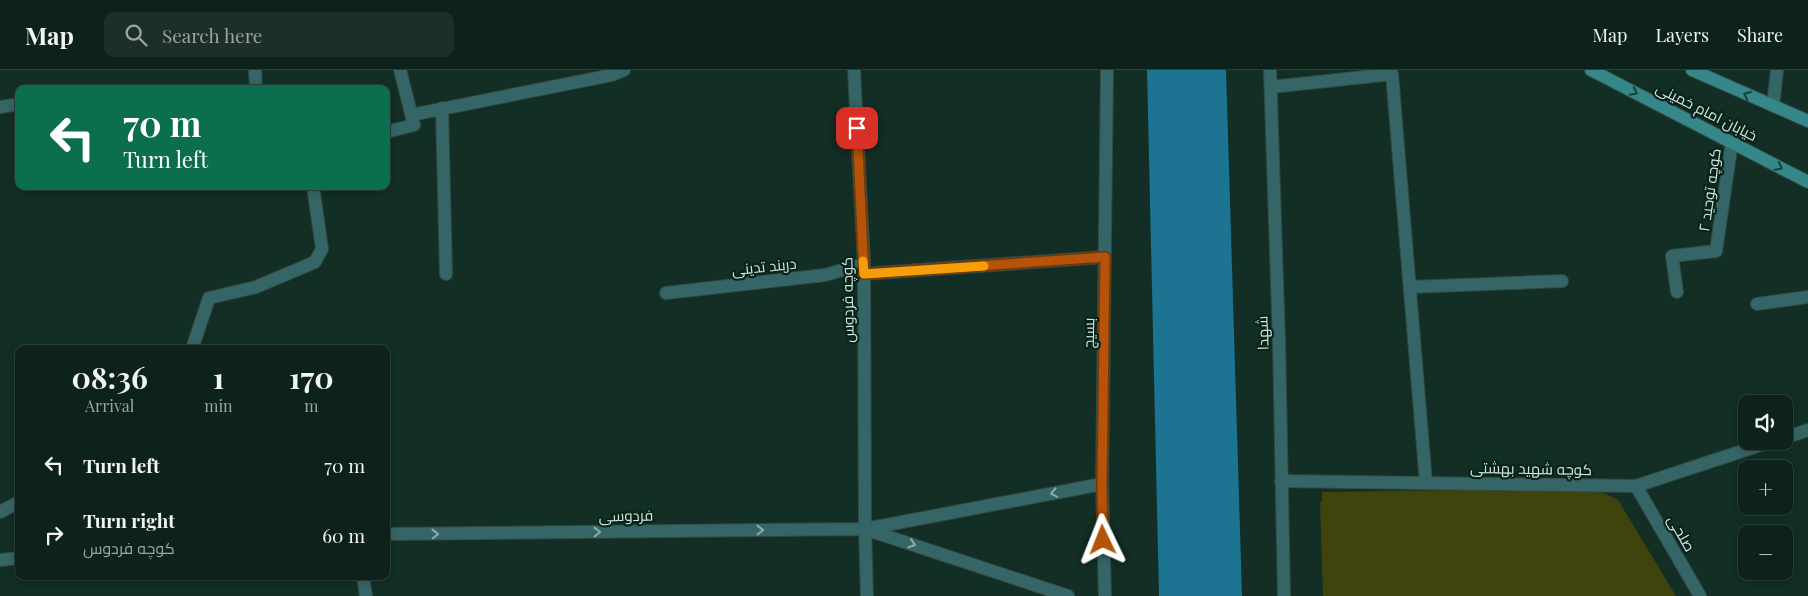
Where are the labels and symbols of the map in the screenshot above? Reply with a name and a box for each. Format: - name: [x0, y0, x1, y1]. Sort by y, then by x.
- street label: خیابان امام خمینی: [1653, 77, 1761, 146]
- one-way arrow: [1629, 86, 1638, 96]
- one-way arrow: [1743, 90, 1752, 101]
- pin: [836, 107, 878, 149]
- street label: کوچه توحید ۲: [1693, 147, 1726, 233]
- one-way arrow: [1774, 161, 1783, 171]
- street label: دربند تدینی: [731, 253, 798, 280]
- street label: کوچه فردوس: [836, 257, 859, 343]
- street label: شهدا: [1251, 315, 1274, 351]
- street label: بسیج: [1078, 317, 1100, 349]
- street label: کوچه شهید بهشتی: [1470, 457, 1592, 480]
- one-way arrow: [1049, 488, 1058, 498]
- street label: فردوسی: [598, 505, 654, 526]
- street label: صلحی: [1663, 511, 1700, 555]
- position arrow: [1076, 513, 1128, 565]
- one-way arrow: [756, 525, 764, 535]
- one-way arrow: [594, 527, 602, 537]
- one-way arrow: [431, 528, 439, 539]
- one-way arrow: [907, 538, 915, 548]

